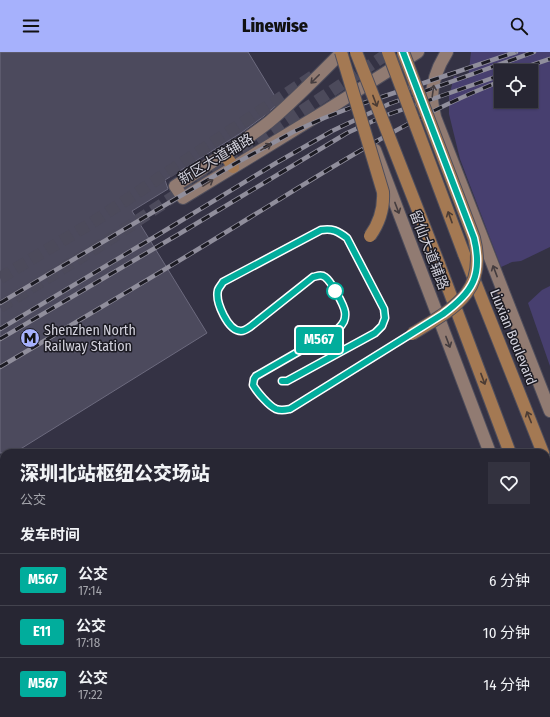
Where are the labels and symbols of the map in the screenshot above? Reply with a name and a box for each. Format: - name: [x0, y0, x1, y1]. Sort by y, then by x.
- one-way arrow: [310, 75, 320, 84]
- one-way arrow: [429, 85, 437, 98]
- one-way arrow: [372, 95, 380, 107]
- street label: 新区大道辅路: [176, 130, 256, 188]
- one-way arrow: [260, 143, 271, 151]
- one-way arrow: [202, 179, 213, 187]
- one-way arrow: [394, 201, 402, 213]
- street label: 留仙大道辅路: [406, 208, 452, 292]
- one-way arrow: [446, 211, 453, 224]
- one-way arrow: [490, 265, 498, 277]
- unlabelled marker: [326, 282, 344, 300]
- street label: Liuxian Boulevard: [486, 287, 540, 387]
- place label: Shenzhen North Railway Station: [44, 322, 136, 355]
- metro station icon: Shenzhen North Railway Station: [19, 327, 41, 349]
- line badge: M567: [291, 327, 347, 353]
- one-way arrow: [445, 336, 453, 348]
- one-way arrow: [479, 373, 487, 385]
- one-way arrow: [524, 411, 532, 423]

